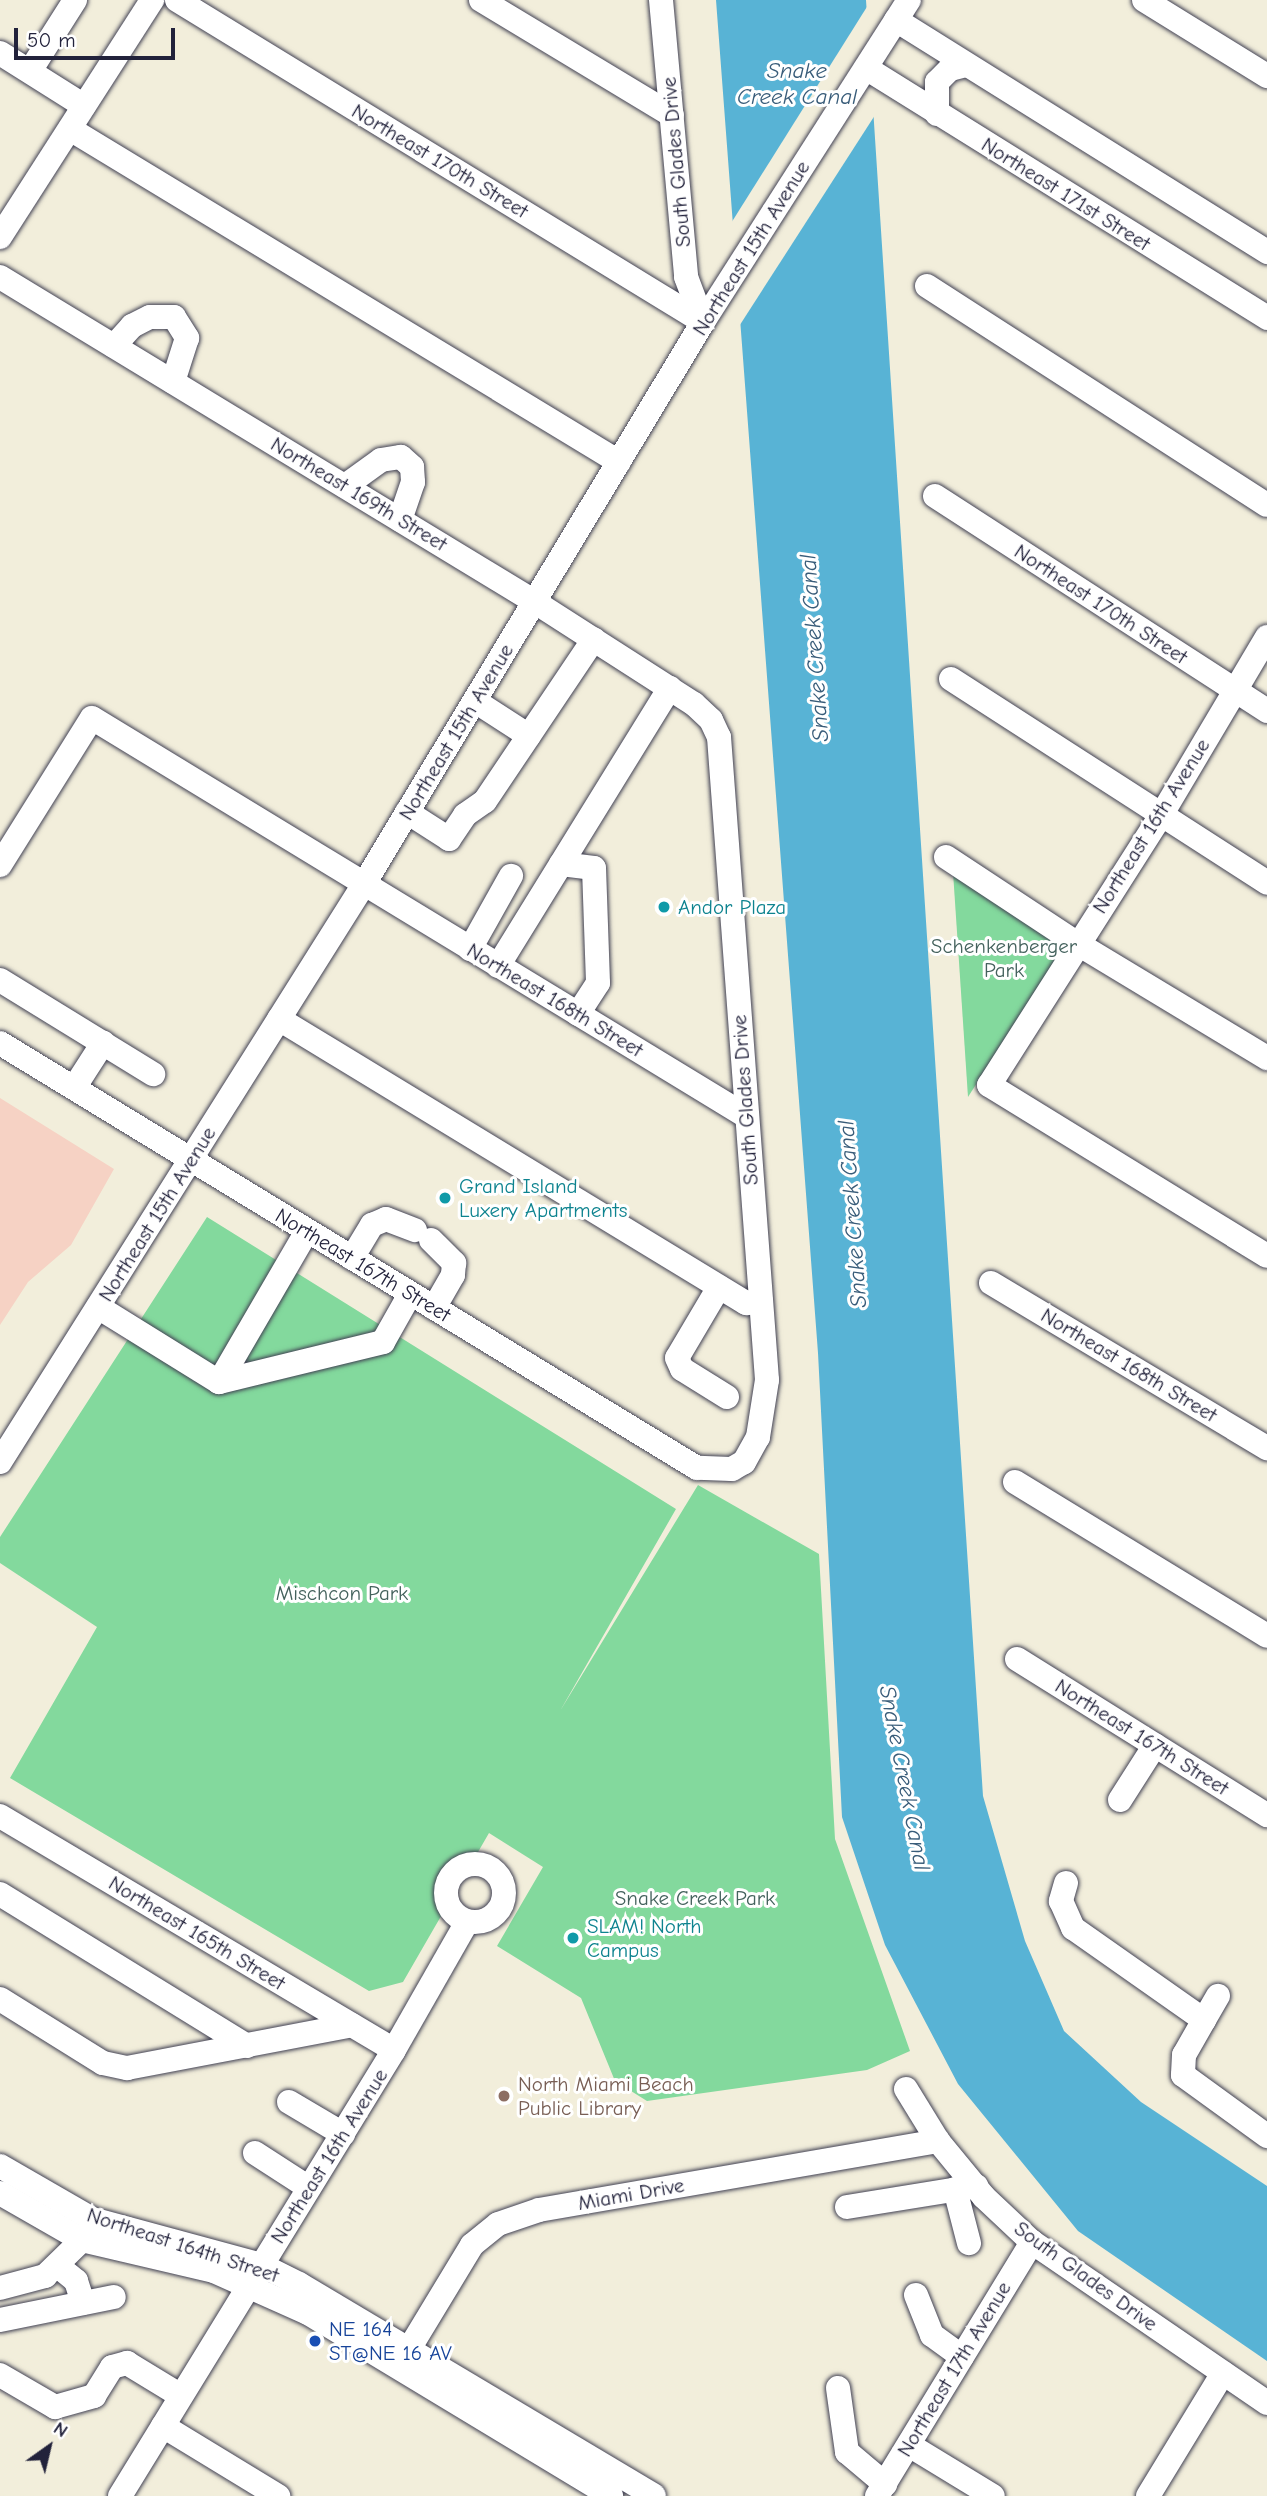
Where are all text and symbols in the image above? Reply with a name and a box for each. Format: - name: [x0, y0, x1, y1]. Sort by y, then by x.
- scale bar: [18, 14, 178, 58]
- text: 50 m: [27, 28, 76, 52]
- water label: Snake Creek Canal: [737, 57, 857, 111]
- street label: South Glades Drive: [656, 76, 696, 248]
- street label: Northeast 170th Street: [347, 98, 533, 224]
- street label: Northeast 171st Street: [977, 132, 1155, 256]
- street label: Northeast 15th Avenue: [687, 156, 815, 340]
- street label: Northeast 169th Street: [266, 431, 452, 557]
- street label: Northeast 170th Street: [1010, 539, 1192, 669]
- water label: Snake Creek Canal: [795, 553, 835, 743]
- street label: Northeast 15th Avenue: [393, 639, 519, 825]
- street label: Northeast 16th Avenue: [1087, 734, 1215, 918]
- place label: Andor Plaza: [678, 894, 786, 920]
- marker: Andor Plaza: [656, 899, 672, 915]
- park label: Schenkenberger Park: [931, 933, 1077, 983]
- street label: Northeast 168th Street: [462, 937, 648, 1063]
- street label: South Glades Drive: [726, 1014, 764, 1186]
- water label: Snake Creek Canal: [833, 1119, 873, 1309]
- street label: Northeast 15th Avenue: [93, 1122, 221, 1306]
- place label: Grand Island Luxery Apartments: [459, 1173, 628, 1223]
- marker: Grand Island Luxery Apartments: [437, 1190, 453, 1206]
- street label: Northeast 167th Street: [271, 1203, 455, 1327]
- street label: Northeast 168th Street: [1036, 1302, 1222, 1428]
- park label: Mischcon Park: [276, 1580, 408, 1606]
- street label: Northeast 167th Street: [1050, 1673, 1234, 1801]
- water label: Snake Creek Canal: [873, 1683, 935, 1873]
- street label: Northeast 165th Street: [104, 1870, 290, 1996]
- park label: Snake Creek Park: [615, 1885, 775, 1911]
- place label: SLAM! North Campus: [587, 1913, 702, 1963]
- marker: SLAM! North Campus: [565, 1930, 581, 1946]
- street label: Northeast 16th Avenue: [265, 2064, 393, 2248]
- place label: North Miami Beach Public Library: [518, 2071, 694, 2121]
- marker: North Miami Beach Public Library: [496, 2088, 512, 2104]
- street label: Miami Drive: [576, 2172, 686, 2216]
- street label: Northeast 164th Street: [84, 2202, 282, 2288]
- street label: South Glades Drive: [1010, 2216, 1162, 2336]
- street label: Northeast 17th Avenue: [892, 2277, 1016, 2461]
- place label: NE 164 ST@NE 16 AV: [329, 2316, 452, 2366]
- marker: NE 164 ST@NE 16 AV: [307, 2333, 323, 2349]
- north arrow: [14, 2412, 84, 2482]
- text: N: [49, 2417, 72, 2442]

